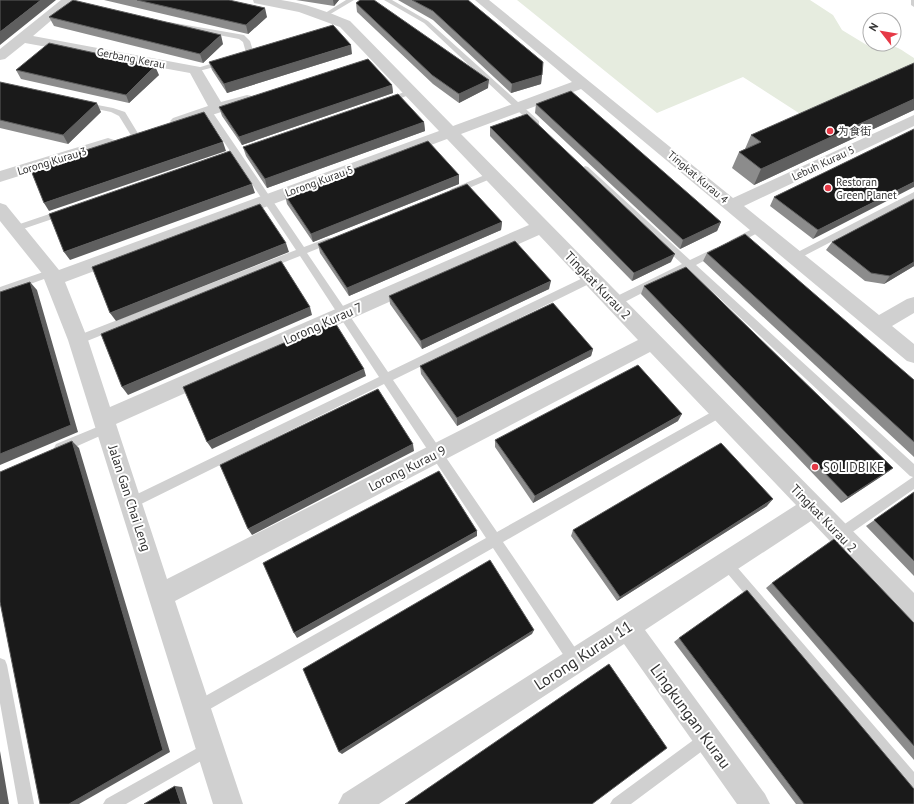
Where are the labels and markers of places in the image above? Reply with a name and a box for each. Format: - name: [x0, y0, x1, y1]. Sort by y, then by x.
- place label: 为食街: [838, 124, 871, 138]
- marker: 为食街: [825, 126, 835, 136]
- place label: Restoran Green Planet: [836, 175, 897, 202]
- marker: Restoran Green Planet: [823, 183, 833, 193]
- place label: SOLIDBIKE: [823, 459, 884, 476]
- marker: SOLIDBIKE: [810, 462, 820, 472]

